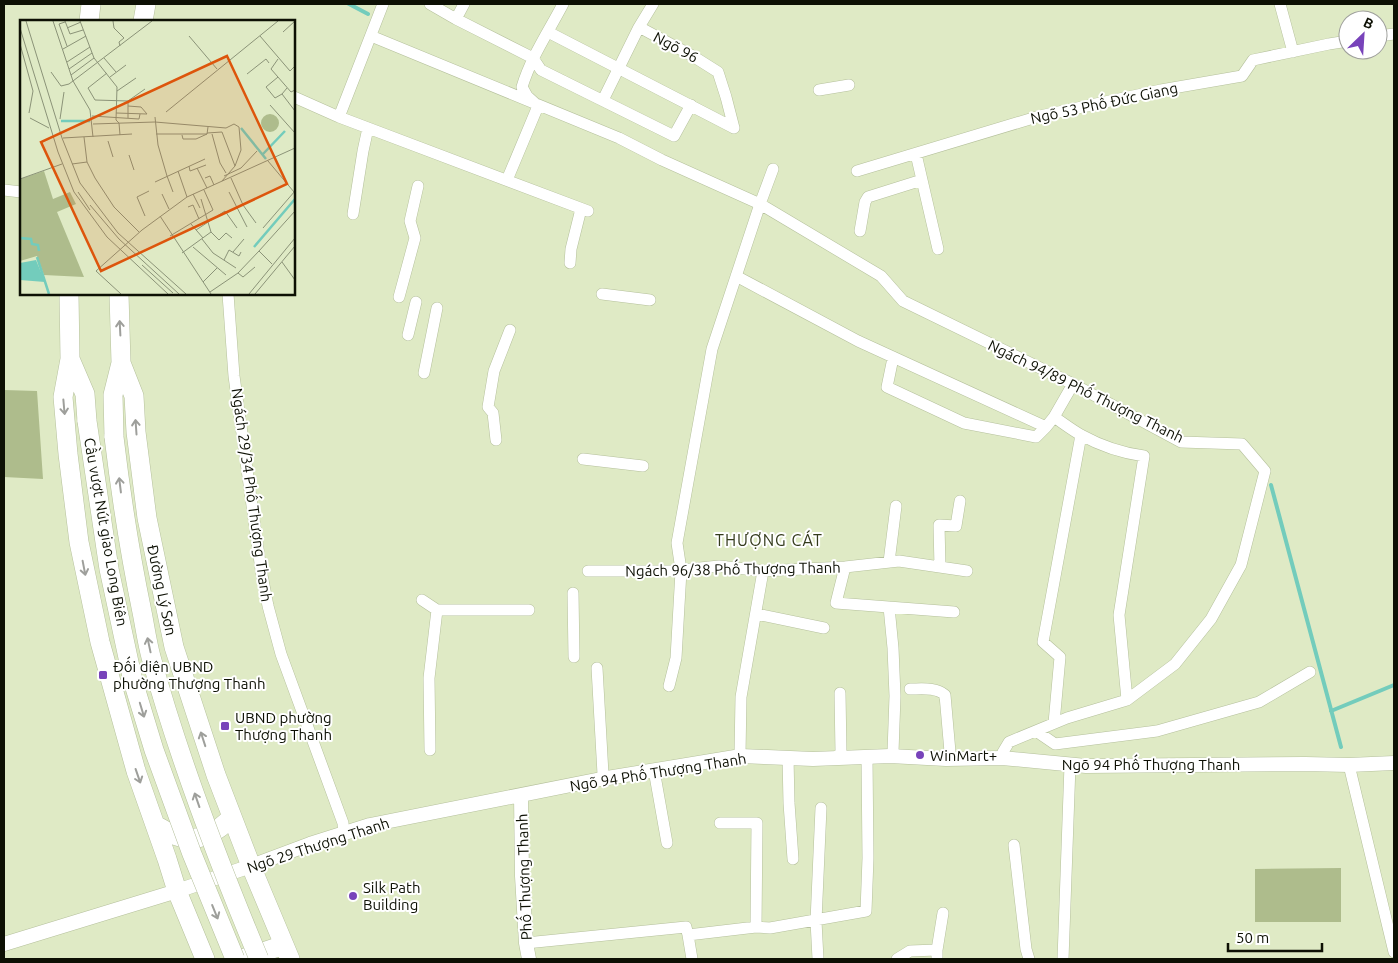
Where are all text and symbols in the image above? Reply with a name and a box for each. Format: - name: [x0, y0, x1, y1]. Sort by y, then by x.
- north arrow: [1338, 10, 1388, 60]
- text: B: [1361, 14, 1376, 32]
- inset map: [20, 20, 295, 295]
- street label: Ngõ 96: [651, 28, 701, 66]
- street label: Ngõ 53 Phố Đức Giang: [1028, 77, 1179, 127]
- one-way arrow: [115, 320, 124, 336]
- street label: Ngách 94/89 Phố Thượng Thanh: [985, 335, 1187, 446]
- street label: Ngách 29/34 Phố Thượng Thanh: [229, 387, 277, 603]
- one-way arrow: [59, 399, 69, 415]
- one-way arrow: [132, 419, 141, 435]
- street label: Cầu vượt Nút giao Long Biên: [81, 436, 133, 628]
- one-way arrow: [115, 477, 125, 493]
- district label: THƯỢNG CÁT: [715, 529, 823, 549]
- street label: Đường Lý Sơn: [144, 543, 180, 637]
- street label: Ngách 96/38 Phố Thượng Thanh: [625, 557, 841, 579]
- one-way arrow: [80, 560, 90, 576]
- one-way arrow: [143, 637, 153, 653]
- place label: Đối diện UBND phường Thượng Thanh: [113, 656, 266, 692]
- marker: Đối diện UBND phường Thượng Thanh: [97, 669, 109, 681]
- one-way arrow: [137, 701, 147, 717]
- place label: UBND phường Thượng Thanh: [235, 709, 332, 743]
- marker: UBND phường Thượng Thanh: [219, 720, 231, 732]
- one-way arrow: [198, 731, 208, 747]
- place label: WinMart+: [930, 747, 997, 764]
- street label: Ngõ 94 Phố Thượng Thanh: [568, 748, 748, 794]
- marker: WinMart+: [914, 749, 926, 761]
- street label: Ngõ 94 Phố Thượng Thanh: [1062, 754, 1240, 773]
- one-way arrow: [134, 768, 143, 784]
- one-way arrow: [192, 793, 201, 808]
- street label: Phố Thượng Thanh: [512, 813, 535, 941]
- street label: Ngõ 29 Thượng Thanh: [245, 814, 391, 876]
- place label: Silk Path Building: [363, 879, 420, 913]
- marker: Silk Path Building: [347, 890, 359, 902]
- one-way arrow: [211, 903, 220, 919]
- scale bar: [1228, 920, 1322, 952]
- text: 50 m: [1236, 929, 1269, 946]

